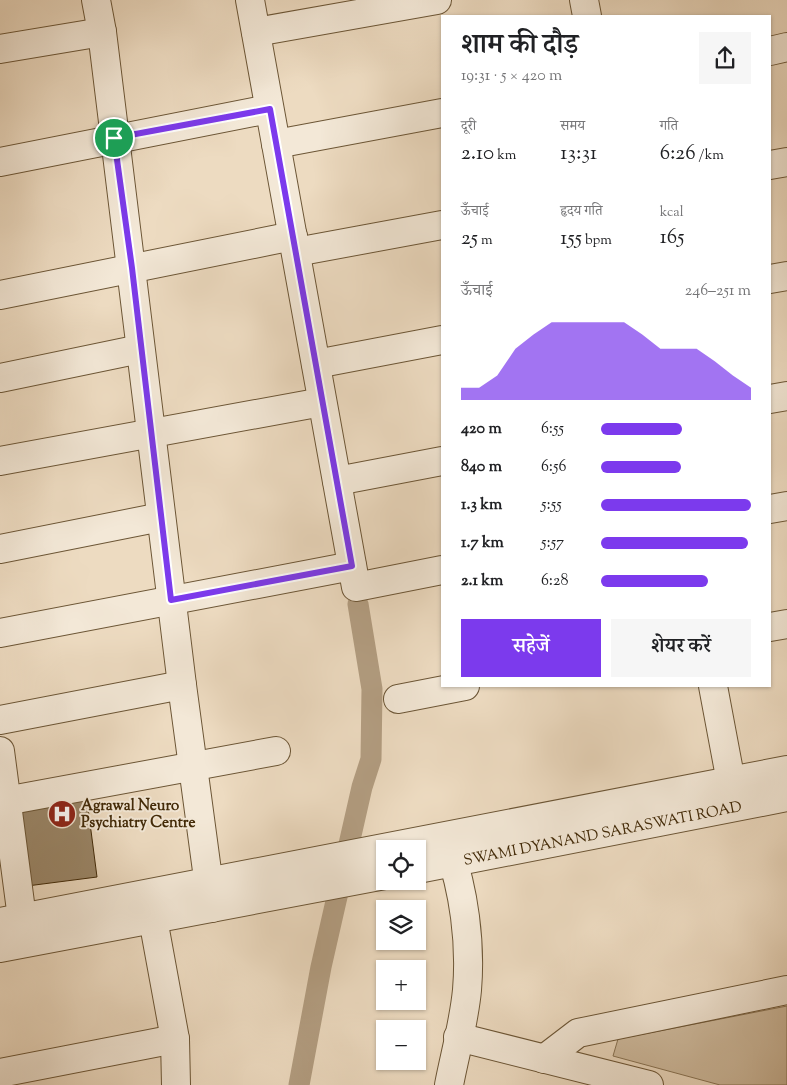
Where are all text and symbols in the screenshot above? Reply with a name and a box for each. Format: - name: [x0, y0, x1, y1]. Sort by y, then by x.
- text: शाम की दौड़: [461, 26, 578, 66]
- button: share: [699, 32, 751, 84]
- text: 19:31 · 5 × 420 m: [461, 65, 562, 88]
- pin: [93, 117, 135, 159]
- text: दूरी: [461, 117, 476, 137]
- text: समय: [560, 117, 585, 137]
- text: गति: [660, 117, 678, 137]
- icon: arrive: [100, 124, 128, 152]
- text: 2.10: [461, 139, 494, 169]
- text: 13:31: [560, 139, 597, 169]
- text: 6:26: [660, 139, 696, 169]
- text: km: [494, 146, 516, 166]
- text: /km: [696, 146, 724, 166]
- text: ऊँचाई: [461, 202, 489, 222]
- text: हृदय गति: [560, 202, 603, 222]
- text: kcal: [660, 203, 684, 223]
- text: 165: [660, 223, 684, 253]
- text: 25: [461, 224, 478, 254]
- text: 155: [560, 224, 582, 254]
- text: m: [478, 231, 493, 251]
- text: bpm: [582, 231, 612, 251]
- text: ऊँचाई: [461, 280, 493, 303]
- text: 246–251 m: [685, 280, 751, 303]
- text: 420 m: [461, 418, 502, 441]
- text: 6:55: [541, 418, 564, 441]
- text: 840 m: [461, 456, 502, 479]
- text: 6:56: [541, 456, 566, 479]
- text: 1.3 km: [461, 494, 502, 517]
- text: 5:55: [541, 494, 562, 517]
- text: 1.7 km: [461, 532, 504, 555]
- text: 5:57: [541, 532, 564, 555]
- text: 2.1 km: [461, 570, 503, 593]
- text: 6:28: [541, 570, 568, 593]
- button: सहेजें: [461, 619, 601, 677]
- button: शेयर करें: [611, 619, 751, 677]
- place label: Agrawal Neuro Psychiatry Centre: [81, 796, 195, 834]
- street label: SWAMI DYANAND SARASWATI ROAD: [462, 797, 744, 872]
- hospital icon: Agrawal Neuro Psychiatry Centre: [47, 799, 77, 829]
- map controls: [376, 840, 426, 1070]
- button: locate: [376, 840, 426, 890]
- button: layers: [376, 900, 426, 950]
- button: +: [376, 960, 426, 1010]
- button: −: [376, 1020, 426, 1070]

